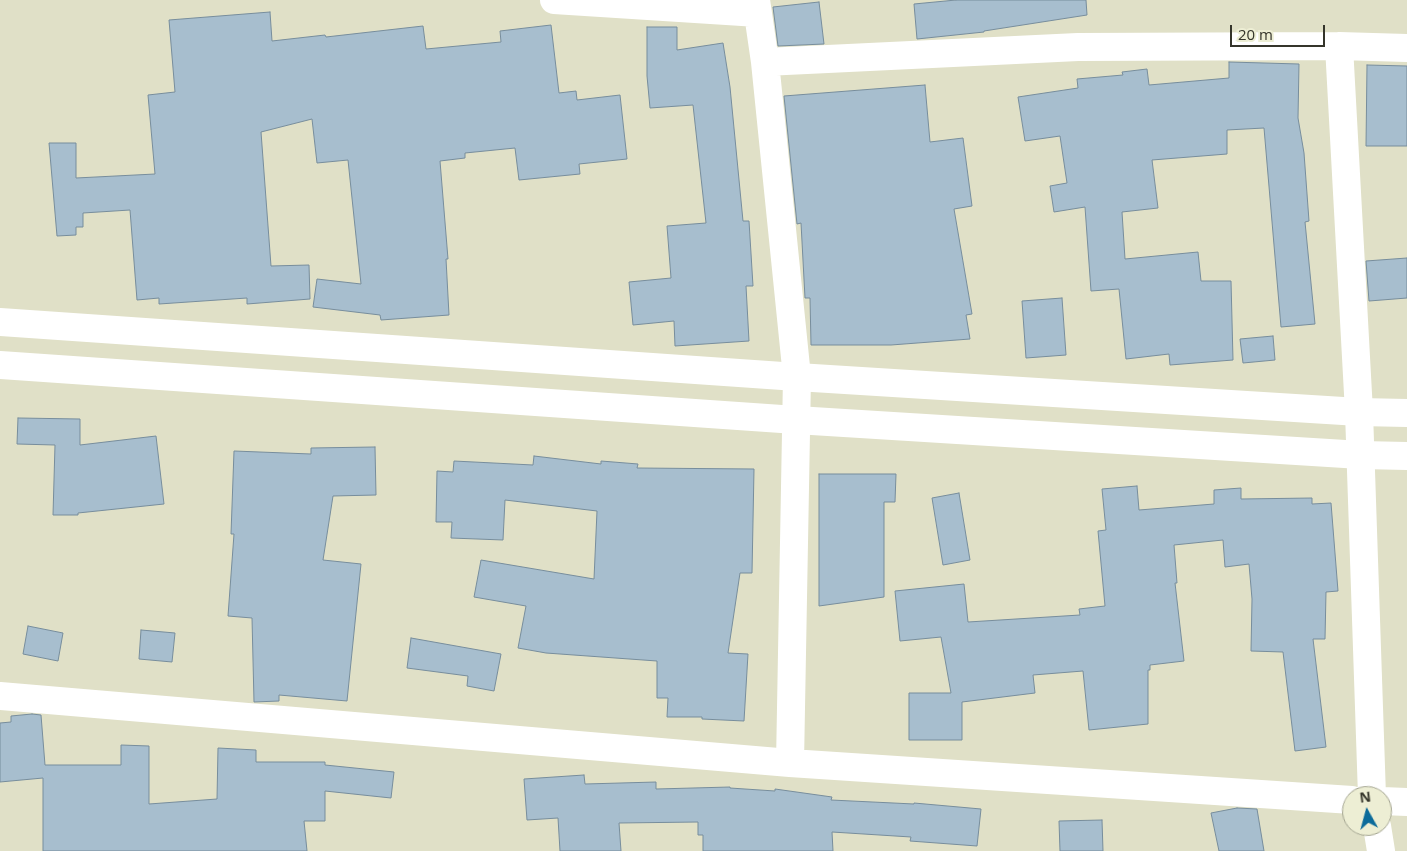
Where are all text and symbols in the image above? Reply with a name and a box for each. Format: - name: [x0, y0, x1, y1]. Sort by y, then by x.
- scale bar: [1232, 15, 1327, 47]
- text: 20 m: [1238, 24, 1273, 44]
- north arrow: [1342, 786, 1392, 836]
- text: N: [1358, 786, 1372, 807]

